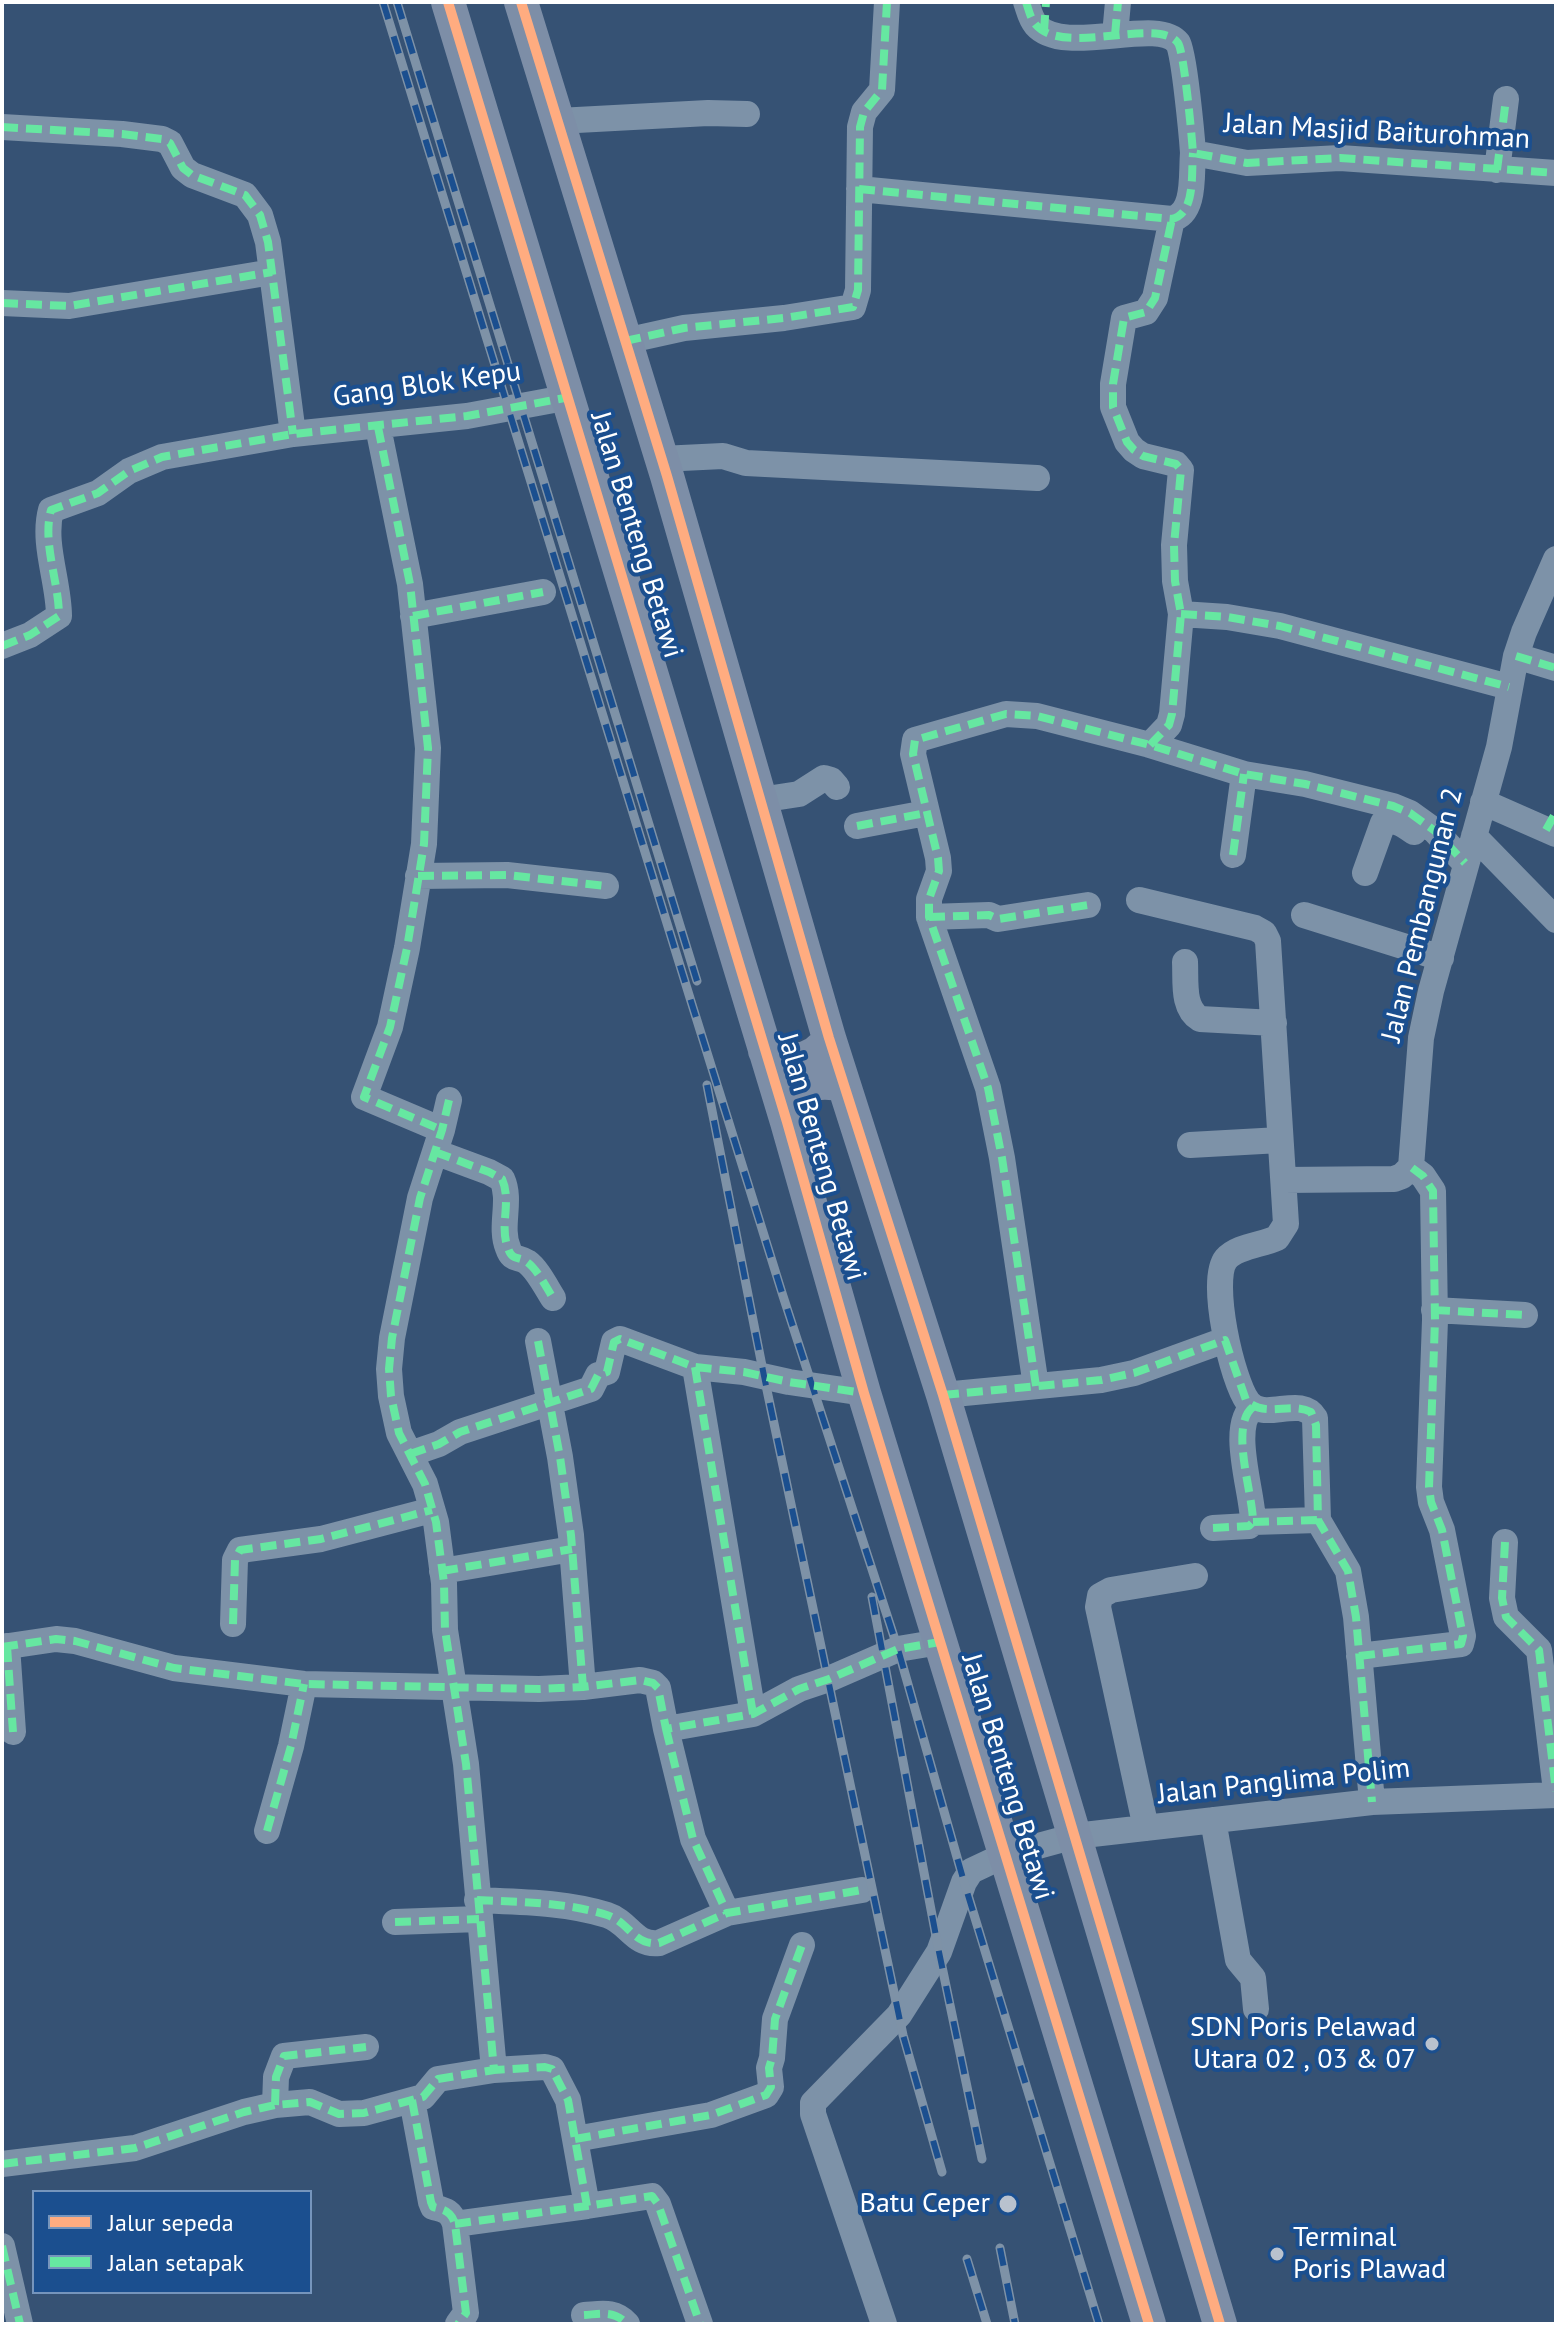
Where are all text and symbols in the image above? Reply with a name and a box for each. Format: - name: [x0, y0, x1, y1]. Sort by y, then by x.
- street label: Jalan Masjid Baiturohman: [1223, 107, 1531, 157]
- street label: Gang Blok Kepu: [331, 355, 523, 415]
- street label: Jalan Benteng Betawi: [583, 408, 689, 662]
- street label: Jalan Pembangunan 2: [1375, 785, 1471, 1045]
- street label: Jalan Benteng Betawi: [770, 1029, 872, 1285]
- street label: Jalan Benteng Betawi: [954, 1650, 1060, 1904]
- street label: Jalan Panglima Polim: [1156, 1752, 1412, 1812]
- place label: SDN Poris Pelawad Utara 02 , 03 & 07: [1190, 2011, 1416, 2077]
- marker: SDN Poris Pelawad Utara 02 , 03 & 07: [1423, 2035, 1441, 2053]
- place label: Batu Ceper: [860, 2187, 990, 2221]
- legend: [32, 2190, 312, 2294]
- marker: Batu Ceper: [997, 2193, 1019, 2215]
- text: Jalur sepeda: [108, 2207, 234, 2238]
- place label: Terminal Poris Plawad: [1293, 2221, 1446, 2287]
- marker: Terminal Poris Plawad: [1268, 2245, 1286, 2263]
- text: Jalan setapak: [108, 2247, 244, 2278]

